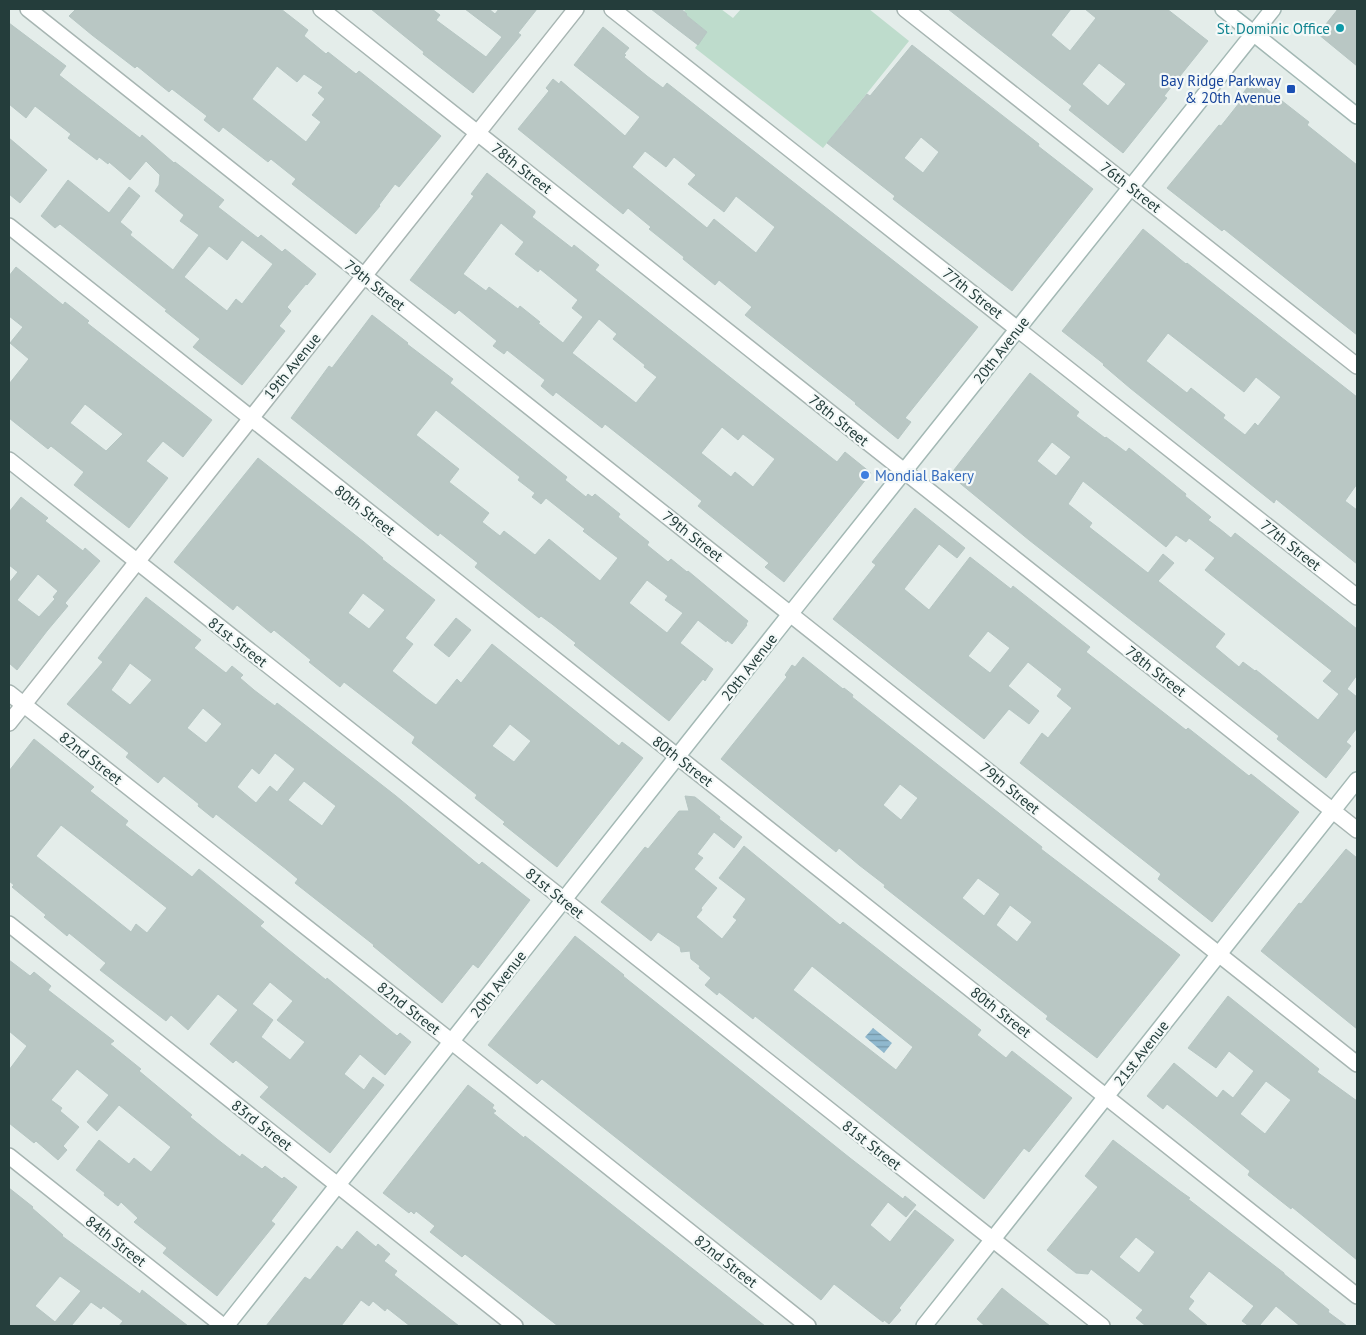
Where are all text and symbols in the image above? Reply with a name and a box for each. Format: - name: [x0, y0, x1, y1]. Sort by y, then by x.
- place label: St. Dominic Office: [1217, 19, 1330, 38]
- marker: St. Dominic Office: [1334, 22, 1346, 34]
- place label: Bay Ridge Parkway & 20th Avenue: [1161, 71, 1281, 107]
- marker: Bay Ridge Parkway & 20th Avenue: [1285, 83, 1297, 95]
- street label: 78th Street: [488, 138, 556, 198]
- street label: 76th Street: [1097, 157, 1165, 217]
- street label: 79th Street: [341, 255, 409, 315]
- street label: 77th Street: [939, 263, 1007, 323]
- street label: 20th Avenue: [969, 313, 1033, 387]
- street label: 19th Avenue: [259, 329, 325, 403]
- street label: 78th Street: [805, 390, 873, 450]
- place label: Mondial Bakery: [875, 466, 974, 485]
- marker: Mondial Bakery: [859, 469, 871, 481]
- street label: 80th Street: [331, 480, 399, 540]
- street label: 79th Street: [659, 506, 727, 566]
- street label: 77th Street: [1257, 515, 1325, 575]
- street label: 81st Street: [205, 613, 271, 671]
- street label: 20th Avenue: [717, 630, 781, 704]
- street label: 78th Street: [1122, 641, 1190, 701]
- street label: 82nd Street: [56, 727, 126, 789]
- street label: 80th Street: [649, 731, 717, 791]
- street label: 79th Street: [976, 758, 1044, 818]
- street label: 81st Street: [522, 864, 588, 922]
- street label: 20th Avenue: [466, 947, 530, 1021]
- street label: 82nd Street: [374, 977, 444, 1039]
- street label: 80th Street: [967, 982, 1035, 1042]
- street label: 21st Avenue: [1109, 1016, 1173, 1090]
- street label: 83rd Street: [228, 1095, 296, 1155]
- street label: 81st Street: [839, 1116, 905, 1174]
- street label: 84th Street: [82, 1211, 150, 1271]
- street label: 82nd Street: [691, 1230, 761, 1292]

